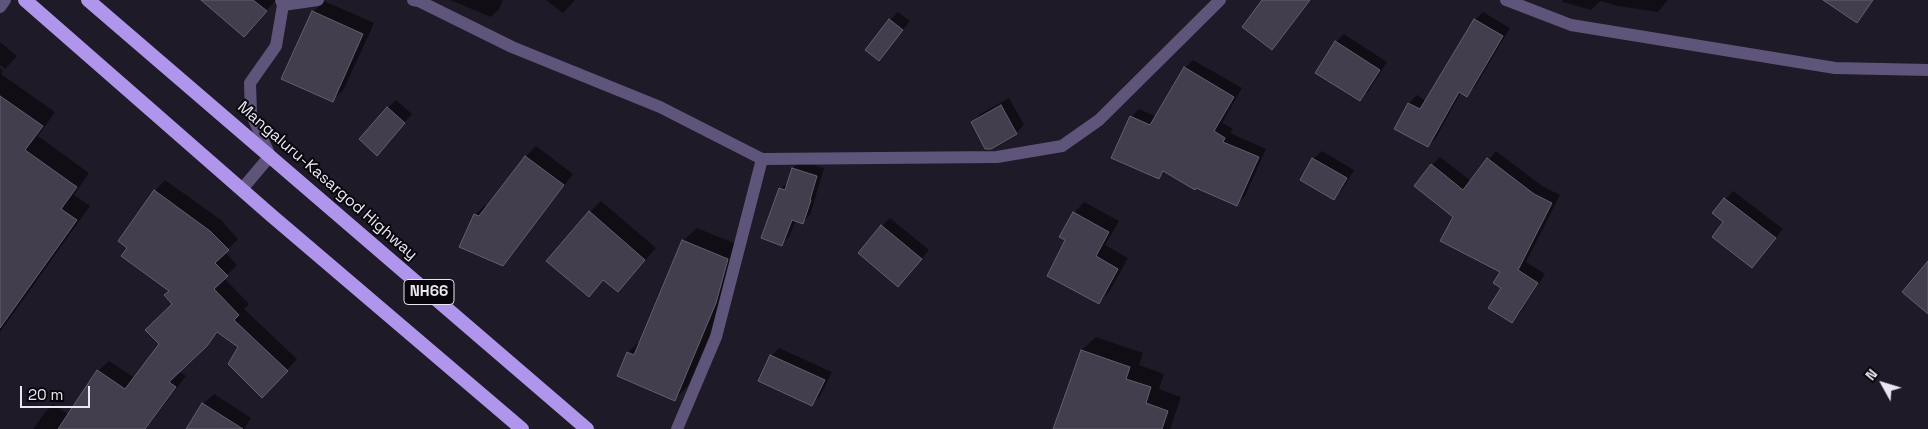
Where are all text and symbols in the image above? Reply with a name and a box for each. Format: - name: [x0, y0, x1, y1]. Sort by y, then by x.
- street label: Mangaluru-Kasargod Highway: [233, 98, 421, 264]
- road number: NH66: [404, 280, 454, 304]
- north arrow: [1858, 359, 1908, 409]
- text: N: [1861, 365, 1881, 384]
- scale bar: [22, 376, 92, 408]
- text: 20 m: [28, 385, 63, 404]

